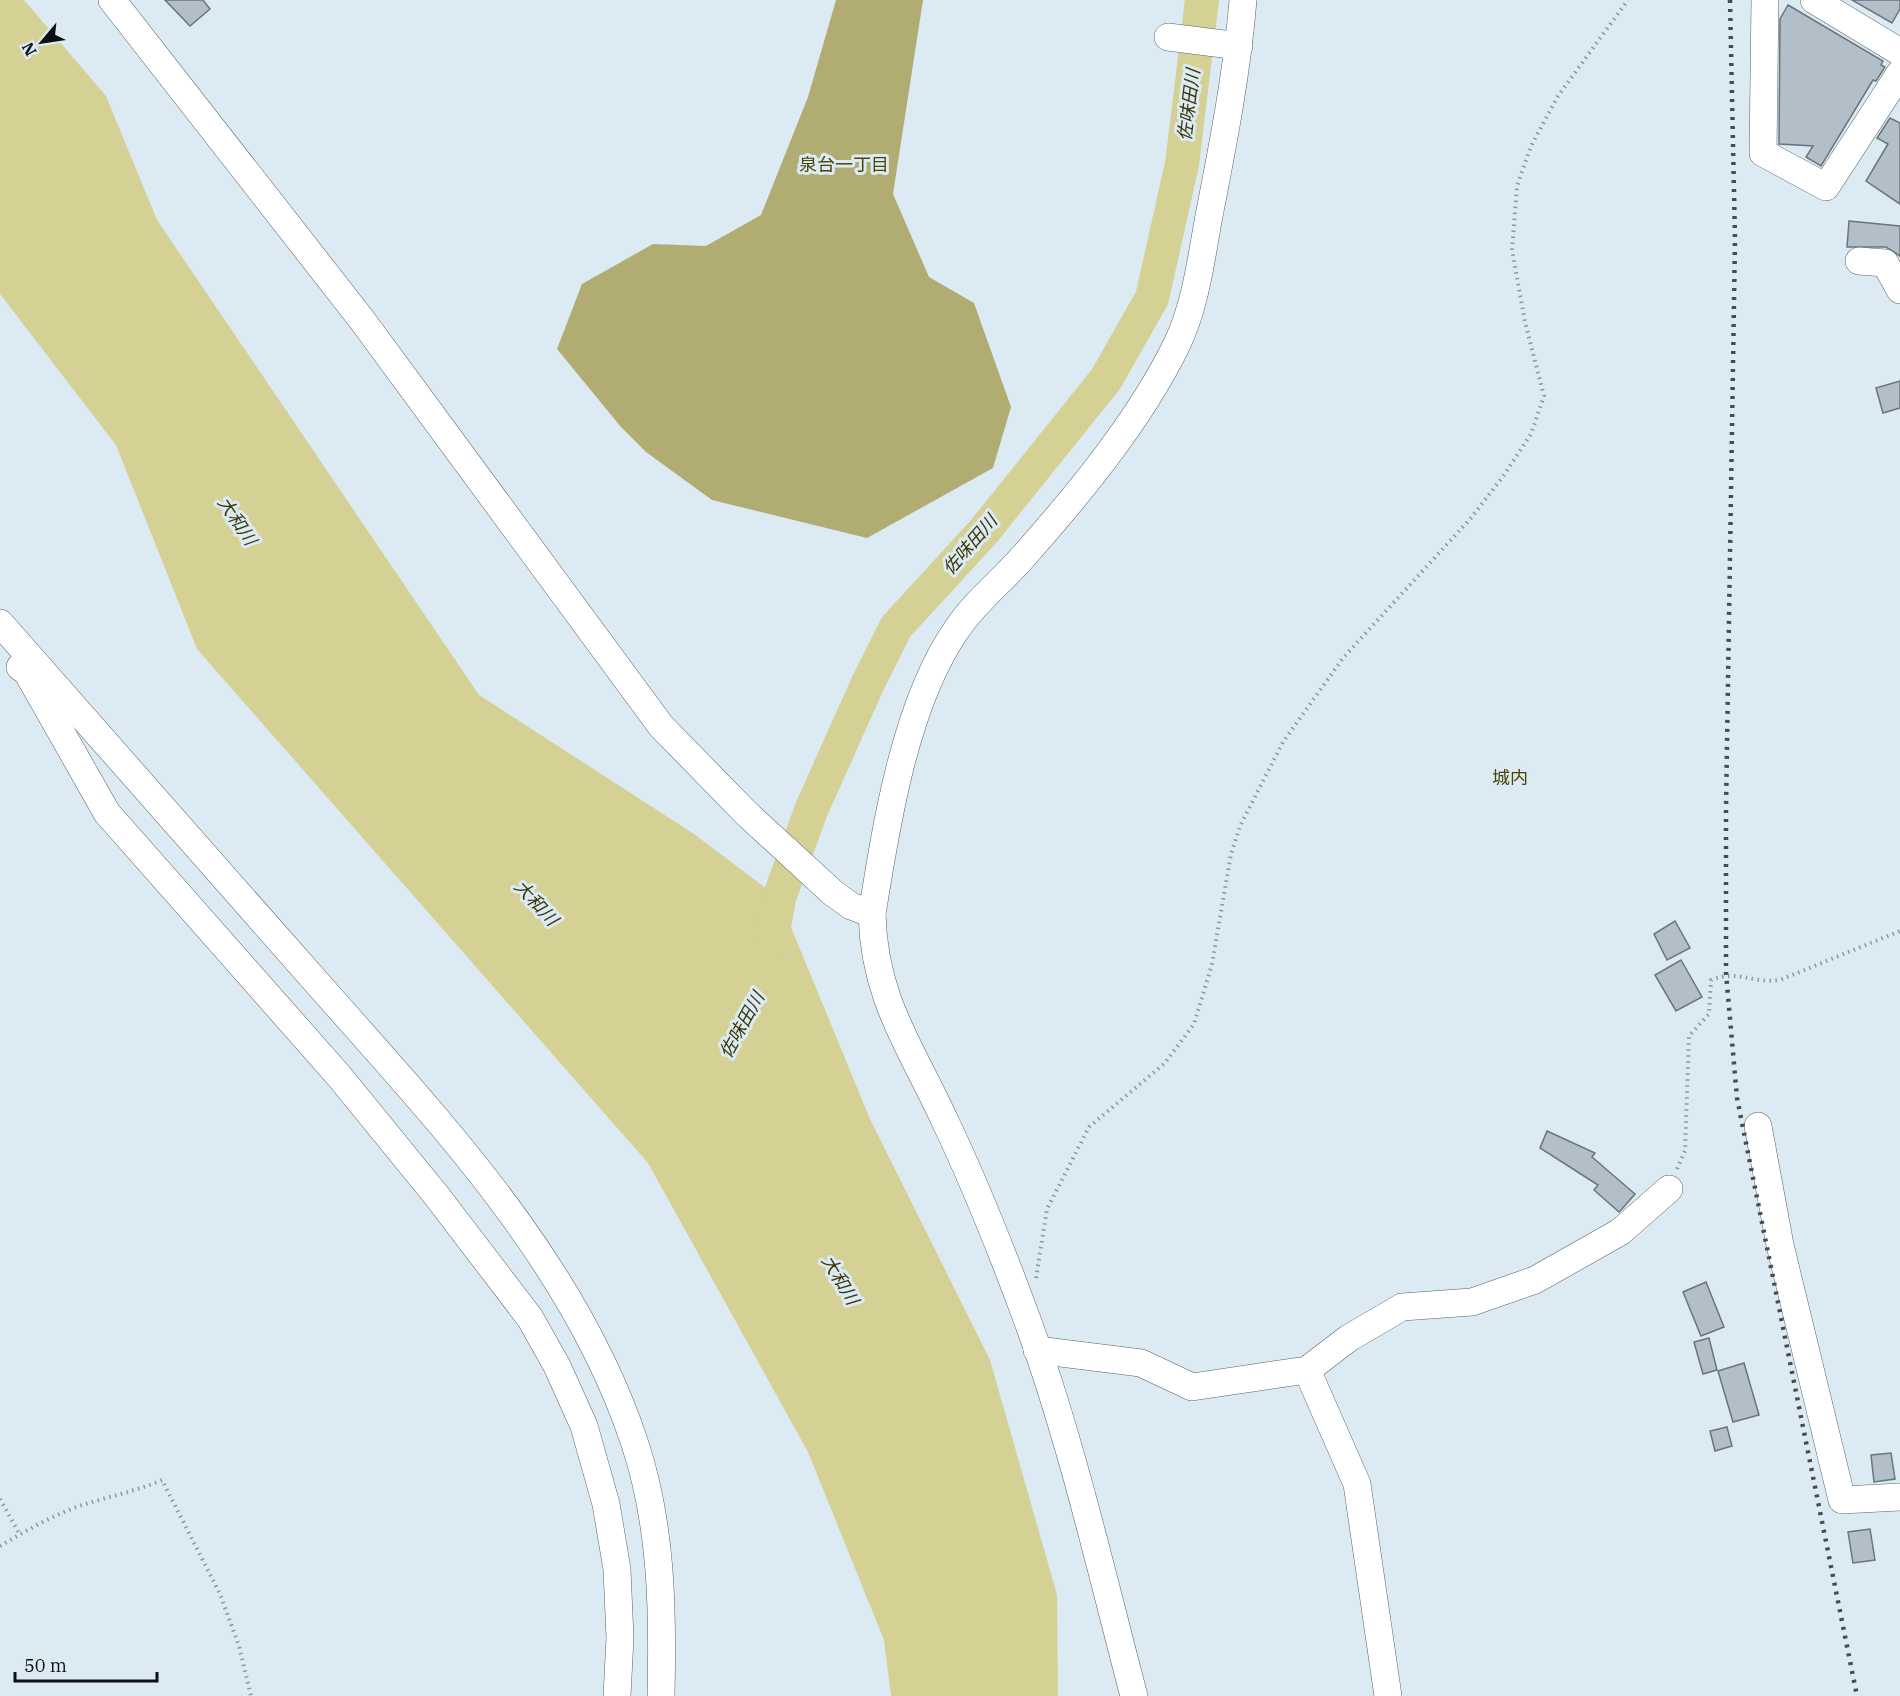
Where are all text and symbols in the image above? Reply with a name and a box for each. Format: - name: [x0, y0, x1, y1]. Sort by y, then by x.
- north arrow: [12, 12, 72, 72]
- text: N: [17, 39, 41, 60]
- water label: 佐味田川: [1173, 66, 1205, 142]
- district label: 泉台一丁目: [799, 153, 889, 176]
- water label: 大和川: [213, 492, 263, 551]
- water label: 佐味田川: [937, 508, 1003, 579]
- district label: 城内: [1492, 766, 1528, 789]
- water label: 大和川: [510, 875, 565, 932]
- water label: 佐味田川: [714, 986, 770, 1062]
- water label: 大和川: [817, 1251, 865, 1311]
- scale bar: [15, 1645, 158, 1683]
- text: 50 m: [24, 1654, 67, 1677]

